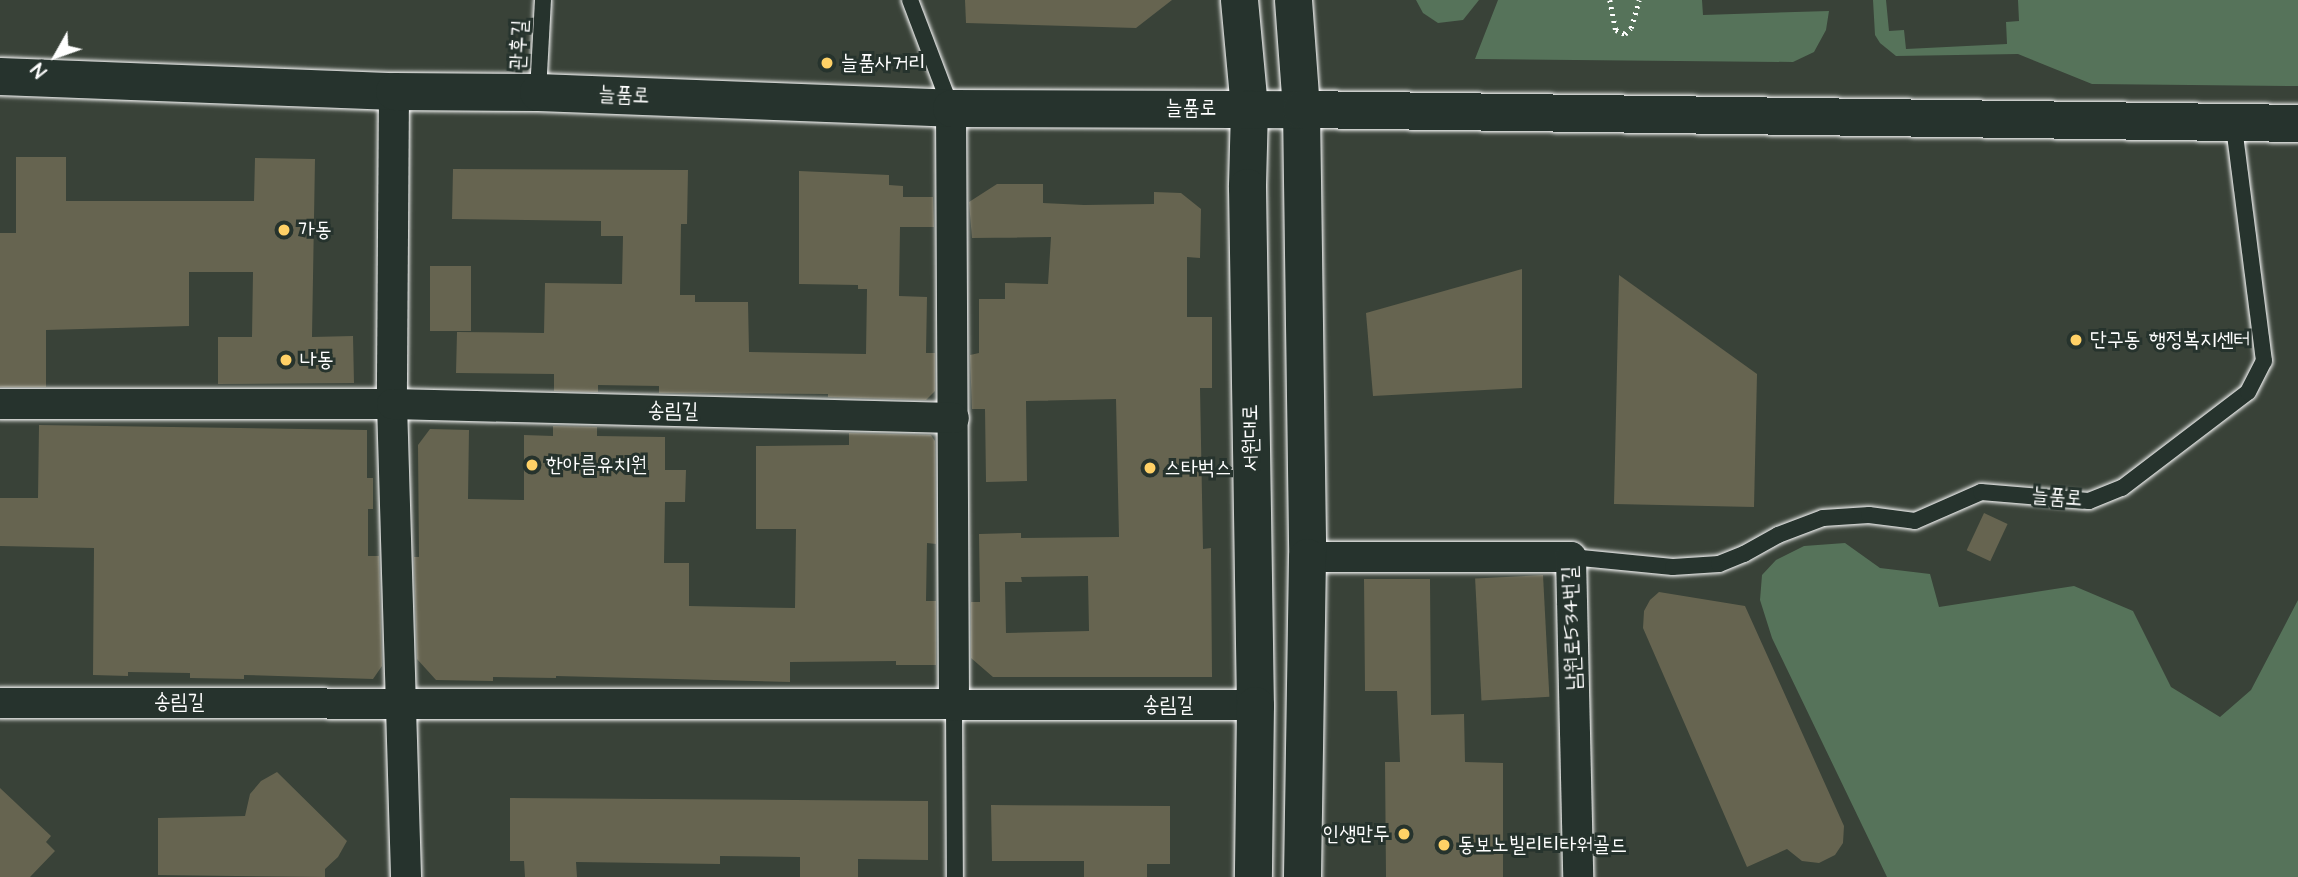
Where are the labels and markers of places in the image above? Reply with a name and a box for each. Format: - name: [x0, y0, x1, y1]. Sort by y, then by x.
- place label: 늘품사거리: [841, 50, 925, 76]
- marker: 늘품사거리: [819, 55, 835, 71]
- place label: 가동: [298, 217, 332, 243]
- marker: 가동: [276, 222, 292, 238]
- place label: 단구동 행정복지센터: [2090, 327, 2250, 353]
- marker: 단구동 행정복지센터: [2068, 332, 2084, 348]
- place label: 나동: [300, 347, 334, 373]
- marker: 나동: [278, 352, 294, 368]
- place label: 한아름유치원: [546, 452, 647, 478]
- place label: 스타벅스: [1164, 455, 1232, 481]
- marker: 한아름유치원: [524, 457, 540, 473]
- marker: 스타벅스: [1142, 460, 1158, 476]
- place label: 인생만두: [1322, 821, 1390, 847]
- marker: 인생만두: [1396, 826, 1412, 842]
- place label: 동보노빌리티타워골드: [1458, 832, 1627, 858]
- marker: 동보노빌리티타워골드: [1436, 837, 1452, 853]

